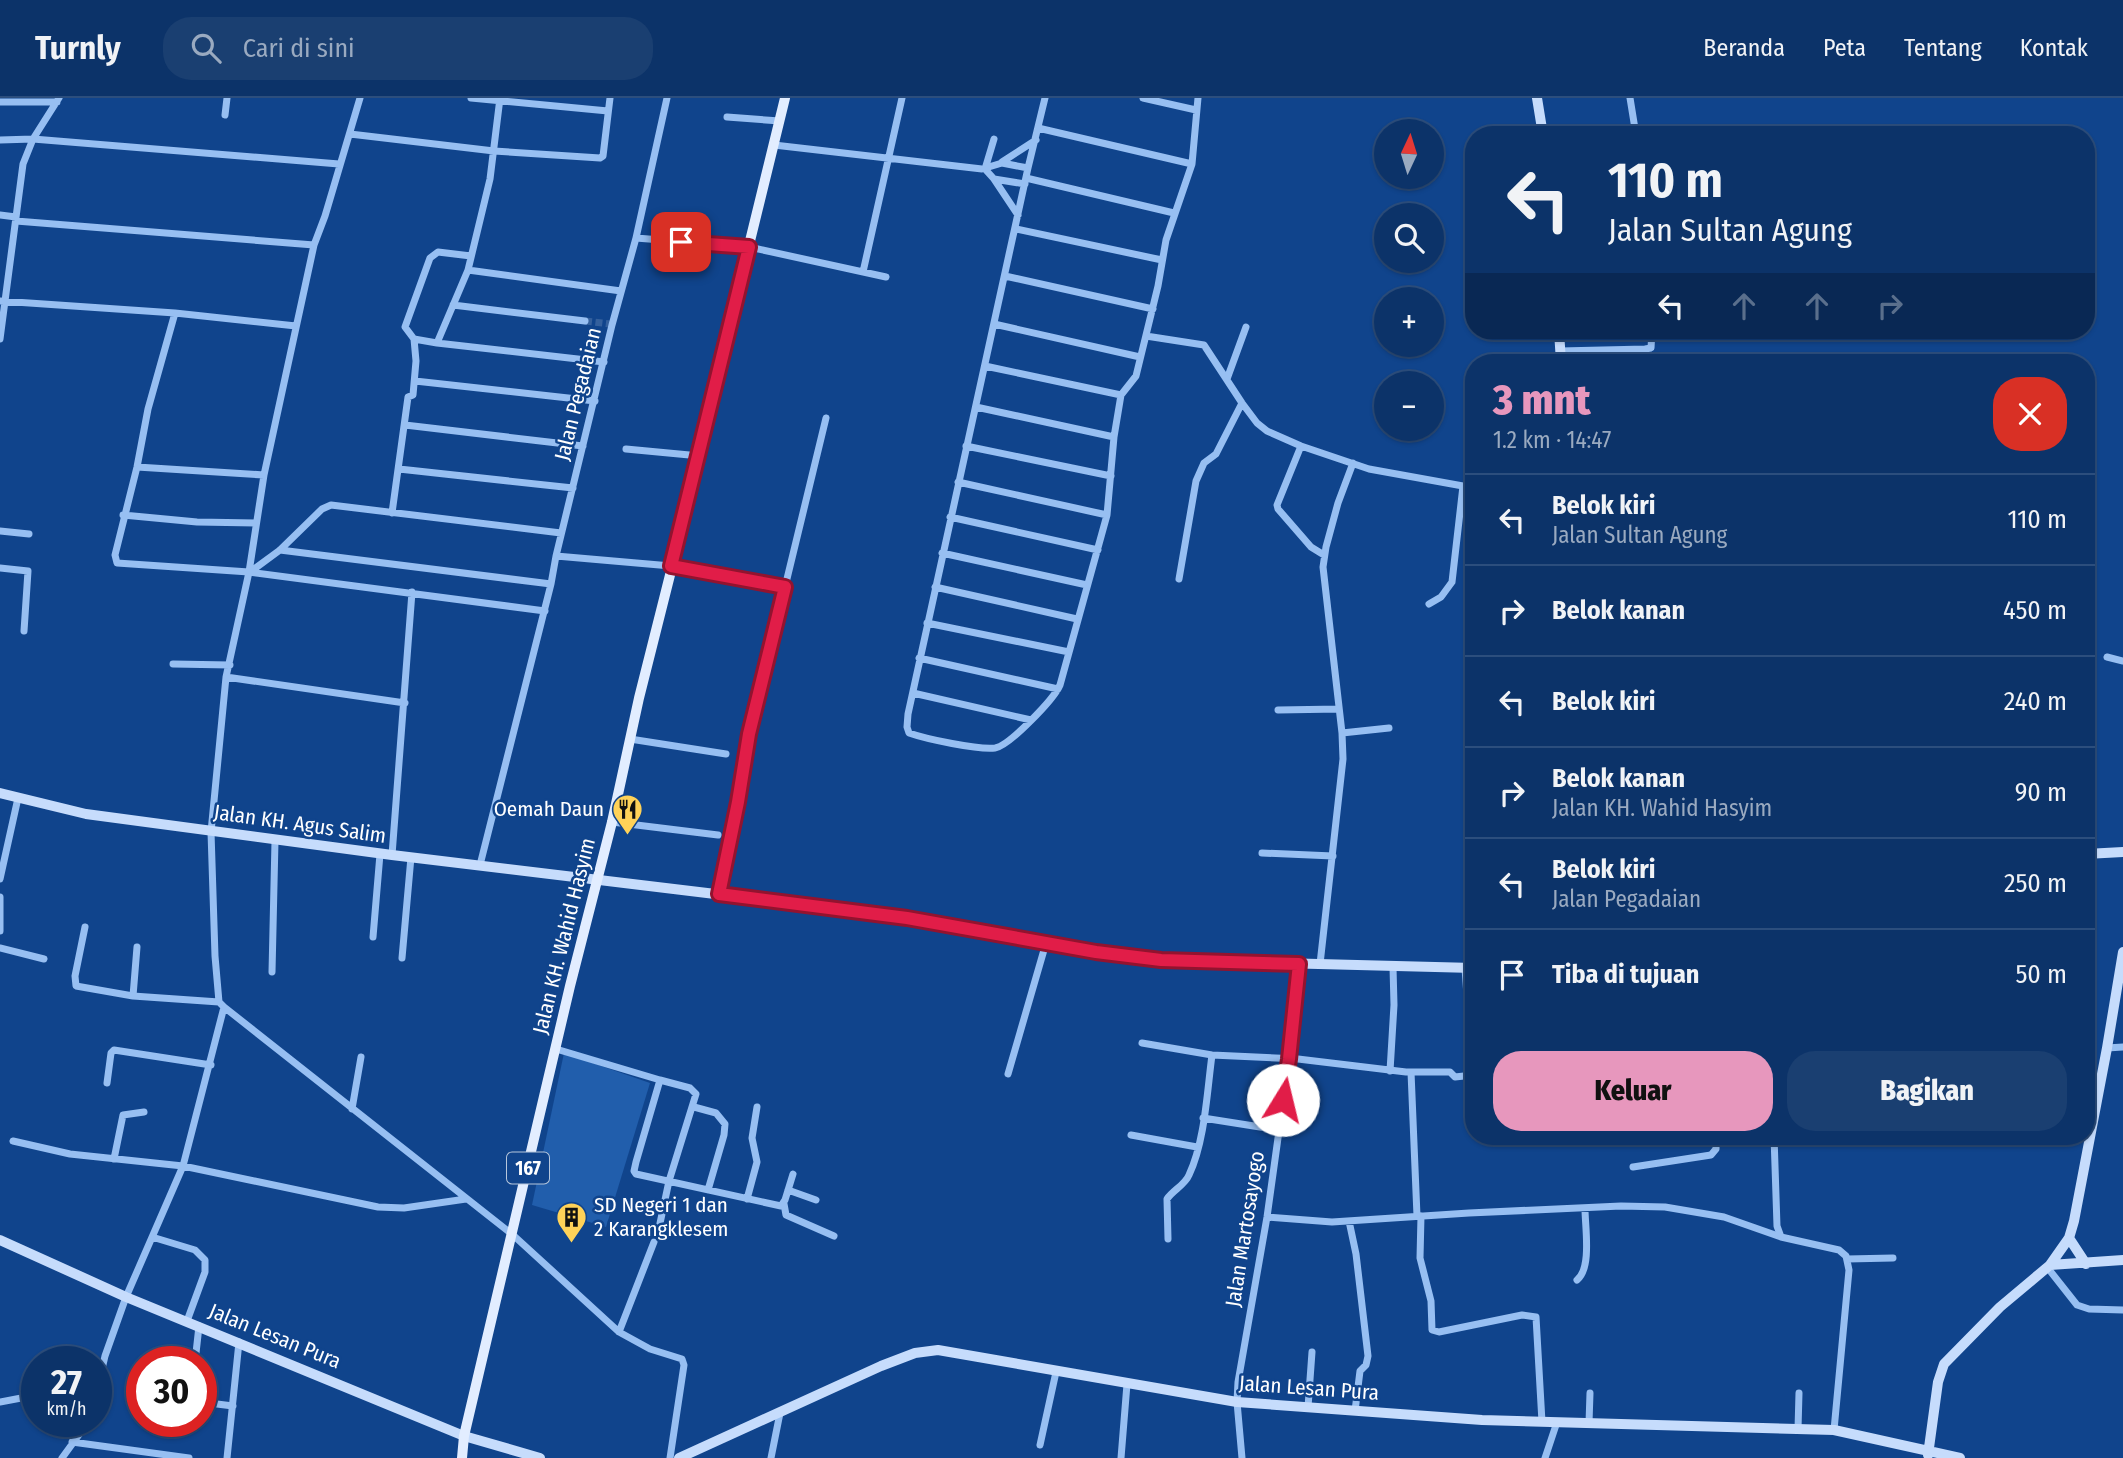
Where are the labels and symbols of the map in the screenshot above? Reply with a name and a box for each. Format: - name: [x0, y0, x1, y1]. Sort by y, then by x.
- north arrow: [1374, 119, 1444, 189]
- pin: [651, 212, 711, 272]
- street label: Jalan Pegadaian: [549, 325, 607, 463]
- restaurant icon: Oemah Daun: [610, 792, 644, 836]
- place label: Oemah Daun: [494, 796, 604, 822]
- street label: Jalan KH. Agus Salim: [212, 799, 388, 849]
- street label: Jalan KH. Wahid Hasyim: [527, 835, 601, 1037]
- position arrow: [1246, 1063, 1320, 1137]
- street label: Jalan Martosayogo: [1220, 1149, 1270, 1309]
- road number: 167: [507, 1152, 549, 1184]
- place label: SD Negeri 1 dan 2 Karangklesem: [594, 1192, 728, 1242]
- building icon: SD Negeri 1 dan 2 Karangklesem: [554, 1200, 588, 1244]
- street label: Jalan Lesan Pura: [205, 1298, 345, 1374]
- speed limit sign: 30: [126, 1346, 217, 1437]
- street label: Jalan Lesan Pura: [1238, 1370, 1380, 1406]

